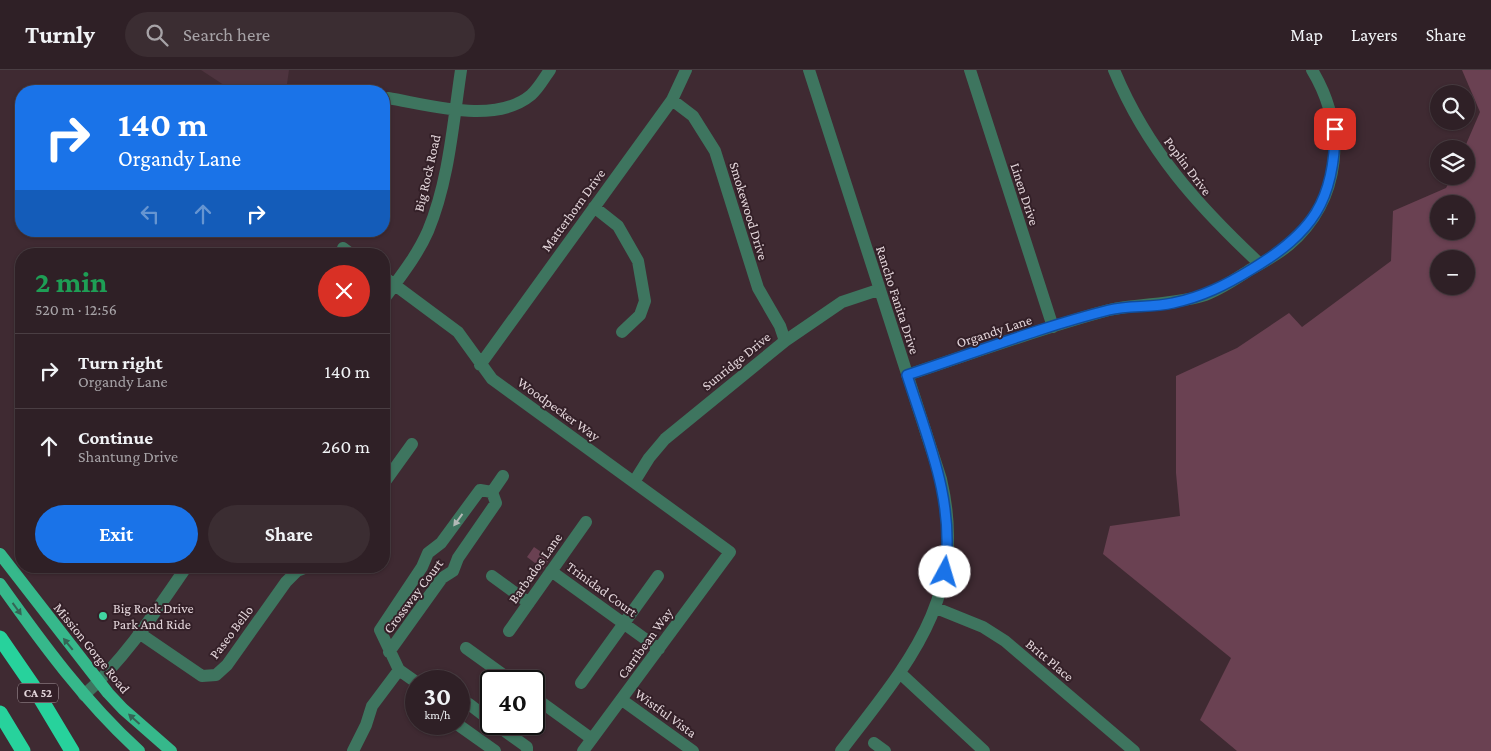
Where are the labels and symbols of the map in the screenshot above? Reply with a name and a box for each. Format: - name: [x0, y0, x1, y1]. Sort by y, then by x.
- pin: [1314, 108, 1356, 150]
- street label: Big Rock Road: [410, 132, 444, 213]
- street label: Poplin Drive: [1161, 134, 1215, 198]
- street label: Smokewood Drive: [726, 160, 772, 262]
- street label: Linen Drive: [1007, 161, 1043, 227]
- street label: Matterhorn Drive: [538, 166, 608, 254]
- street label: Rancho Fanita Drive: [873, 244, 923, 356]
- street label: Organdy Lane: [954, 311, 1034, 351]
- street label: Sunridge Drive: [699, 329, 773, 393]
- street label: Woodpecker Way: [515, 374, 604, 445]
- one-way arrow: [453, 513, 463, 527]
- street label: Barbados Lane: [505, 530, 565, 606]
- position arrow: [918, 545, 970, 597]
- street label: Crossway Court: [380, 555, 446, 636]
- street label: Trinidad Court: [564, 558, 641, 620]
- street label: Mission Gorge Road: [51, 600, 134, 697]
- place label: Big Rock Drive Park And Ride: [113, 600, 194, 632]
- one-way arrow: [12, 602, 23, 615]
- street label: Paseo Bello: [206, 602, 256, 662]
- street label: Carribean Way: [614, 604, 676, 681]
- marker: Big Rock Drive Park And Ride: [97, 610, 109, 622]
- street label: Britt Place: [1023, 635, 1077, 685]
- one-way arrow: [63, 638, 74, 650]
- speed limit sign: 40: [480, 670, 545, 735]
- road number: CA 52: [18, 684, 58, 702]
- street label: Wistful Vista: [632, 685, 700, 741]
- one-way arrow: [128, 714, 141, 725]

